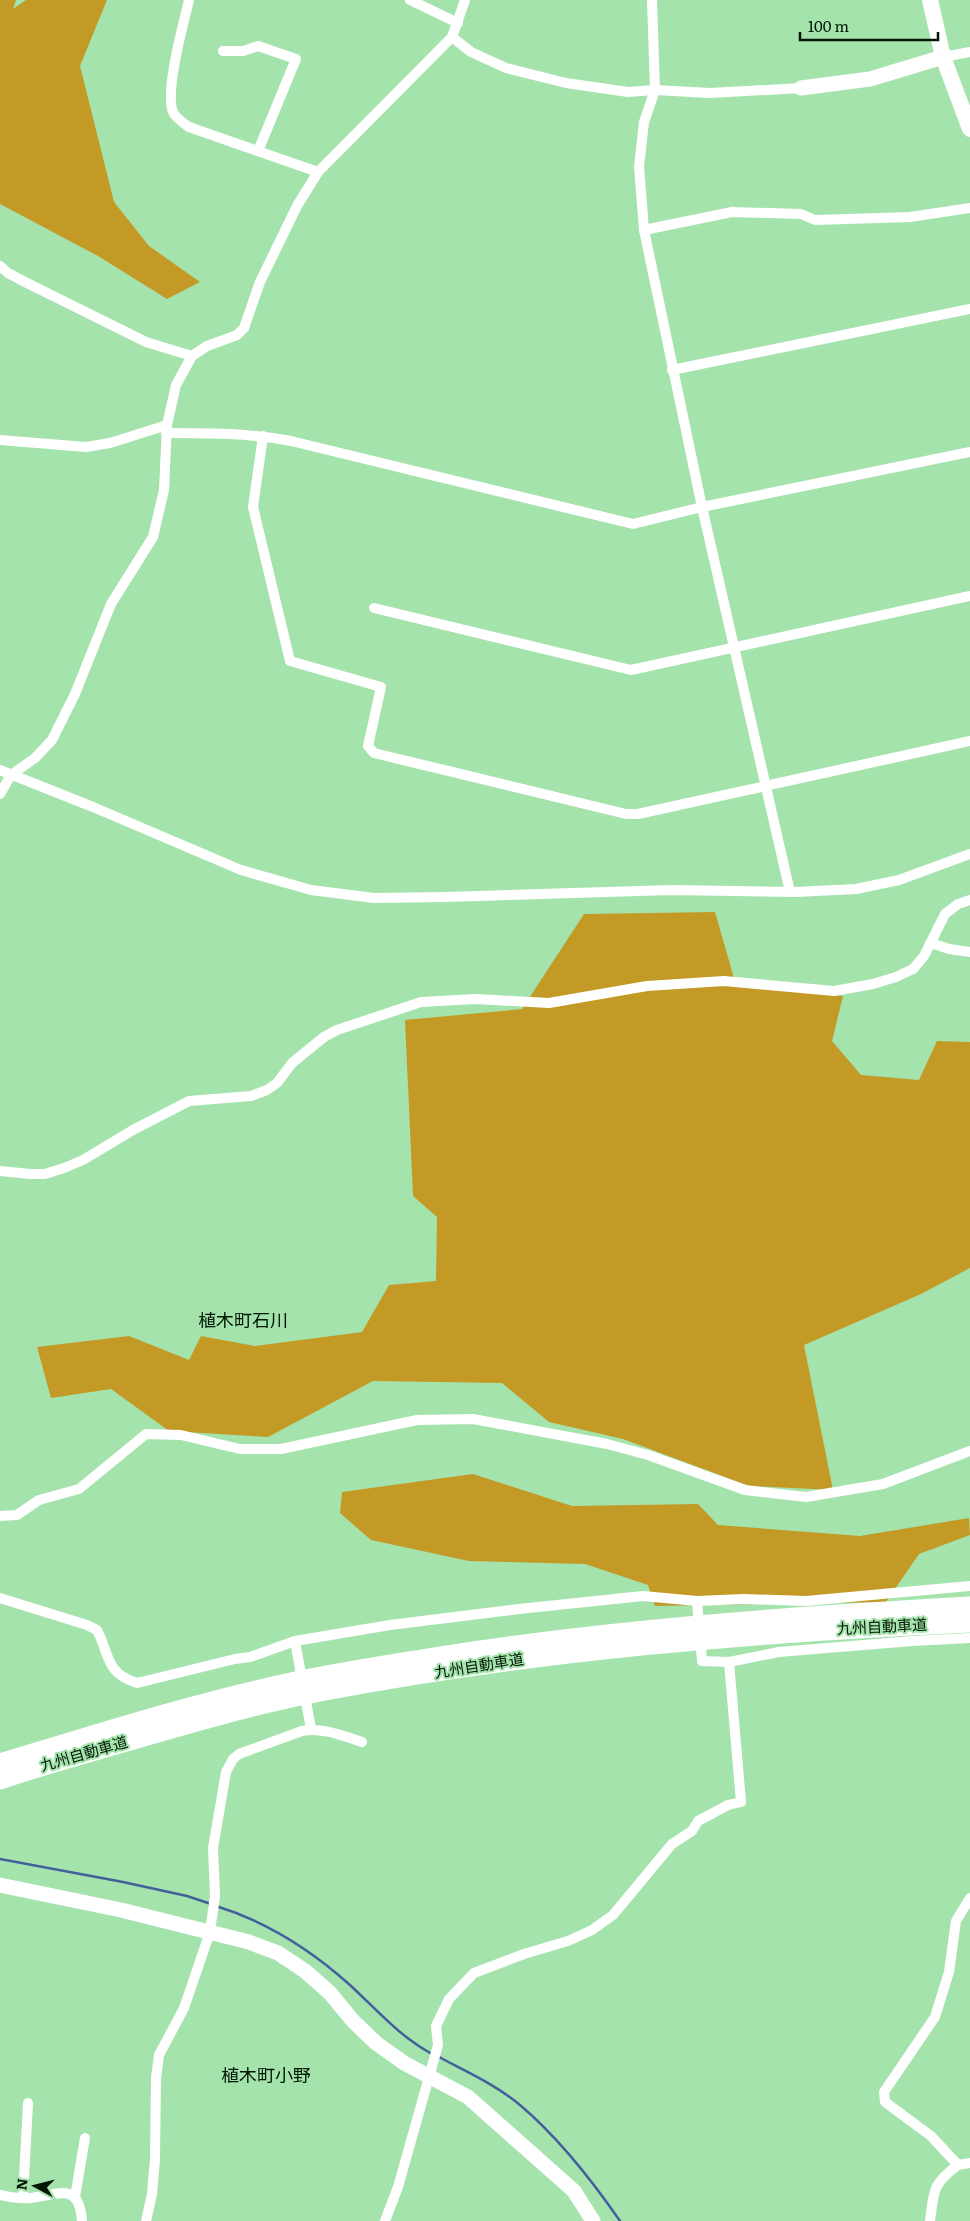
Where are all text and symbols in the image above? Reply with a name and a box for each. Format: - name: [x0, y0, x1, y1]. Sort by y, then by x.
- scale bar: [800, 10, 938, 42]
- text: 100 m: [808, 14, 849, 37]
- district label: 植木町石川: [198, 1306, 288, 1333]
- street label: 九州自動車道: [836, 1612, 927, 1639]
- street label: 九州自動車道: [433, 1646, 525, 1683]
- street label: 九州自動車道: [37, 1729, 130, 1776]
- district label: 植木町小野: [221, 2061, 311, 2088]
- north arrow: [10, 2161, 60, 2211]
- text: N: [10, 2177, 32, 2191]

